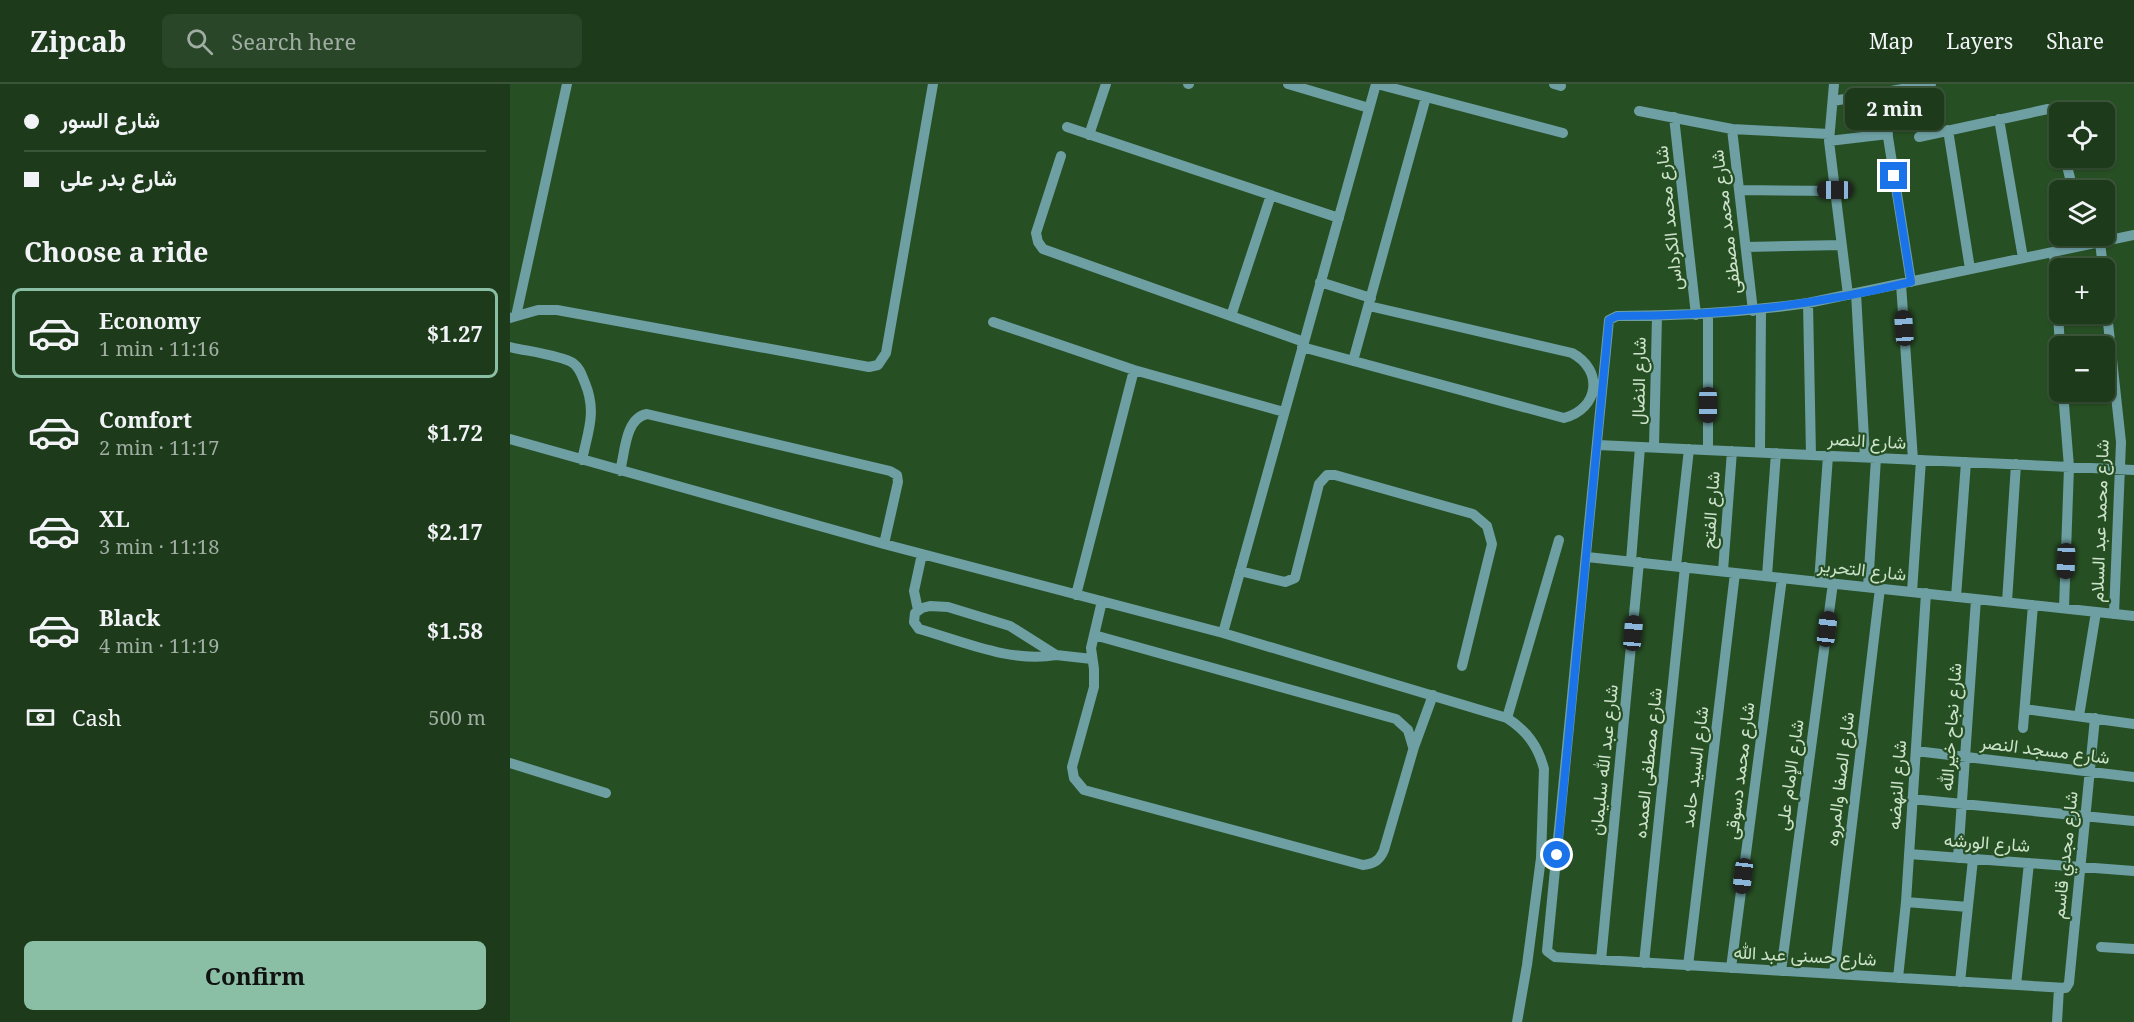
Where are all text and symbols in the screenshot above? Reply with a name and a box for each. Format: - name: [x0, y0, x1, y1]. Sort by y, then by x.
- search box: [162, 14, 582, 68]
- text: Zipcab: [30, 22, 126, 60]
- icon: search: [183, 25, 216, 58]
- text: Search here: [231, 26, 356, 56]
- text: Map: [1869, 27, 1913, 55]
- text: Layers: [1946, 27, 2013, 55]
- text: Share: [2046, 27, 2104, 55]
- callout: 2 min: [1844, 89, 1944, 131]
- text: 2 min: [1866, 95, 1923, 122]
- map controls: [2049, 102, 2115, 402]
- button: locate: [2049, 102, 2115, 168]
- text: شارع السور: [60, 104, 160, 134]
- street label: شارع محمد الكرداس: [1648, 144, 1689, 292]
- street label: شارع محمد مصطفى: [1704, 148, 1747, 296]
- text: شارع بدر على: [60, 162, 177, 192]
- route end: [1880, 162, 1907, 189]
- button: layers: [2049, 180, 2115, 246]
- car: [1817, 181, 1853, 199]
- text: Choose a ride: [24, 233, 209, 270]
- button: +: [2049, 258, 2115, 324]
- text: Economy: [99, 305, 201, 335]
- icon: car: [27, 306, 81, 360]
- car: [1894, 309, 1914, 347]
- text: $1.27: [427, 318, 483, 348]
- text: 1 min · 11:16: [99, 335, 219, 362]
- button: −: [2049, 336, 2115, 402]
- street label: شارع النضال: [1625, 337, 1652, 425]
- car: [1699, 387, 1717, 423]
- text: Comfort: [99, 404, 192, 434]
- icon: car: [27, 405, 81, 459]
- text: $1.72: [427, 417, 483, 447]
- street label: شارع النصر: [1826, 426, 1907, 455]
- text: 2 min · 11:17: [99, 434, 219, 461]
- street label: شارع محمد عبد السلام: [2084, 439, 2115, 603]
- street label: شارع الفتح: [1695, 470, 1726, 550]
- text: XL: [99, 503, 130, 533]
- icon: car: [27, 504, 81, 558]
- text: $2.17: [427, 516, 483, 546]
- text: 3 min · 11:18: [99, 533, 219, 560]
- car: [2056, 543, 2076, 579]
- street label: شارع التحرير: [1815, 552, 1908, 587]
- text: Black: [99, 602, 160, 632]
- icon: car: [27, 603, 81, 657]
- car: [1816, 610, 1838, 648]
- car: [1622, 614, 1644, 652]
- text: $1.58: [427, 615, 483, 645]
- text: 4 min · 11:19: [99, 632, 219, 659]
- street label: شارع نجاح خيرالله: [1934, 662, 1967, 792]
- street label: شارع عبد الله سليمان: [1583, 683, 1624, 837]
- street label: شارع مصطفى العمده: [1627, 686, 1668, 840]
- icon: cash: [24, 701, 57, 734]
- street label: شارع محمد دسوقى: [1719, 701, 1760, 841]
- text: Cash: [72, 702, 122, 732]
- text: 500 m: [428, 704, 486, 731]
- street label: شارع السيد حامد: [1675, 705, 1714, 829]
- street label: شارع الصفا والمروه: [1819, 711, 1860, 847]
- street label: شارع الإمام على: [1769, 718, 1810, 832]
- street label: شارع مسجد النصر: [1978, 729, 2111, 770]
- street label: شارع النهضه: [1881, 739, 1912, 831]
- street label: شارع مجدي قاسم: [2045, 790, 2087, 920]
- street label: شارع الورشه: [1943, 827, 2031, 858]
- route start: [1543, 841, 1570, 868]
- car: [1732, 857, 1754, 895]
- street label: شارع حسنى عبد الله: [1733, 939, 1877, 972]
- button: Confirm: [24, 941, 486, 1010]

